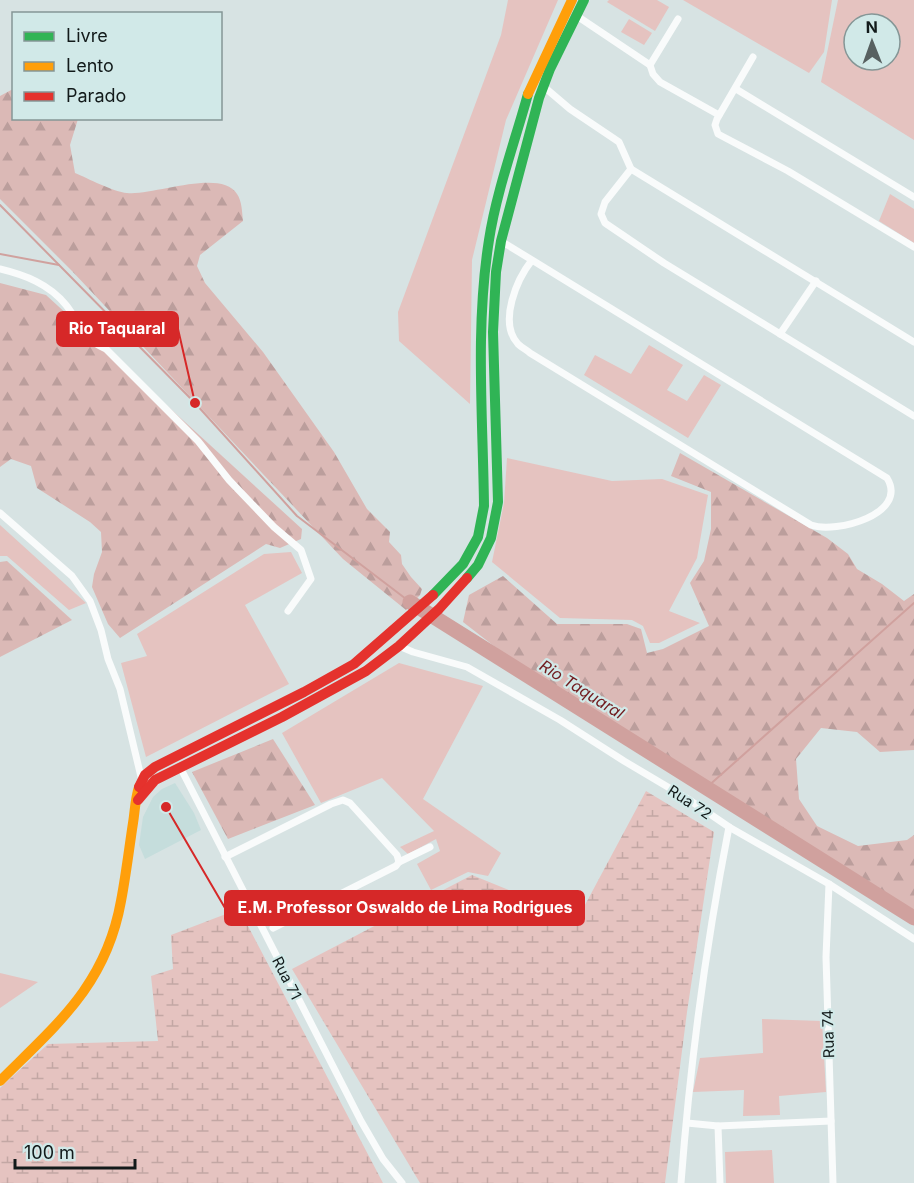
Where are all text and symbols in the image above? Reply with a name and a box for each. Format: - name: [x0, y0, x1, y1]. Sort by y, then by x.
- legend: [12, 12, 222, 120]
- north arrow: [842, 12, 902, 72]
- text: N: [865, 17, 878, 37]
- text: Livre: [66, 25, 108, 46]
- text: Lento: [66, 55, 114, 76]
- text: Parado: [66, 85, 126, 106]
- callout: Rio Taquaral: [57, 312, 178, 346]
- text: Rio Taquaral: [69, 318, 165, 338]
- water label: Rio Taquaral: [536, 655, 628, 723]
- street label: Rua 72: [664, 781, 716, 823]
- callout: E.M. Professor Oswaldo de Lima Rodrigues: [225, 891, 584, 925]
- text: E.M. Professor Oswaldo de Lima Rodrigues: [238, 897, 572, 917]
- street label: Rua 71: [268, 953, 306, 1003]
- street label: Rua 74: [818, 1009, 838, 1059]
- scale bar: [15, 1132, 135, 1170]
- text: 100 m: [24, 1142, 75, 1163]

